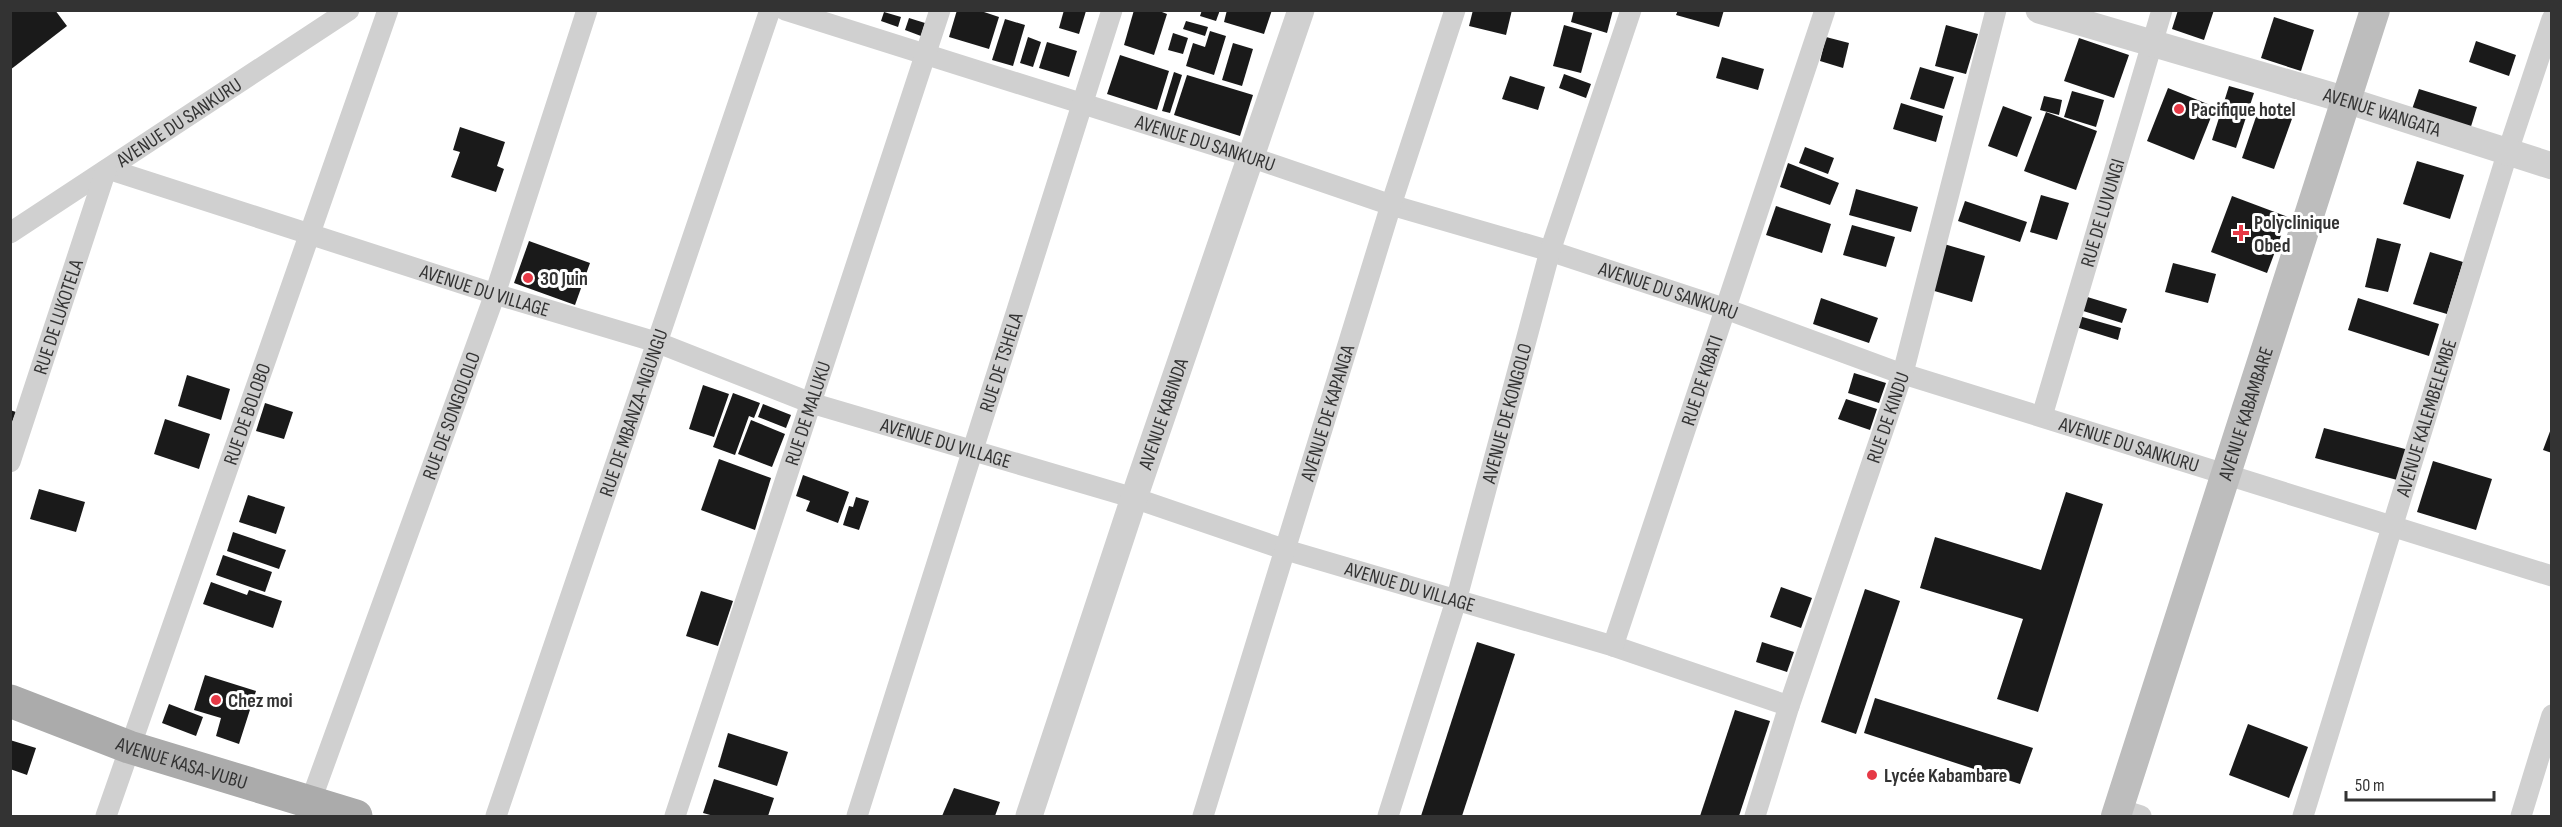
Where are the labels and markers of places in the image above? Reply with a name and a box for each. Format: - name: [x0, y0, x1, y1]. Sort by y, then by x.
- place label: Pacifique hotel: [2191, 98, 2296, 122]
- marker: Pacifique hotel: [2172, 102, 2186, 116]
- place label: Polyclinique Obed: [2254, 211, 2340, 258]
- marker: Polyclinique Obed: [2232, 224, 2250, 242]
- place label: 30 Juin: [540, 267, 588, 291]
- marker: 30 Juin: [521, 271, 535, 285]
- place label: Chez moi: [228, 689, 293, 713]
- marker: Chez moi: [209, 693, 223, 707]
- place label: Lycée Kabambare: [1884, 764, 2007, 788]
- marker: Lycée Kabambare: [1865, 768, 1879, 782]

